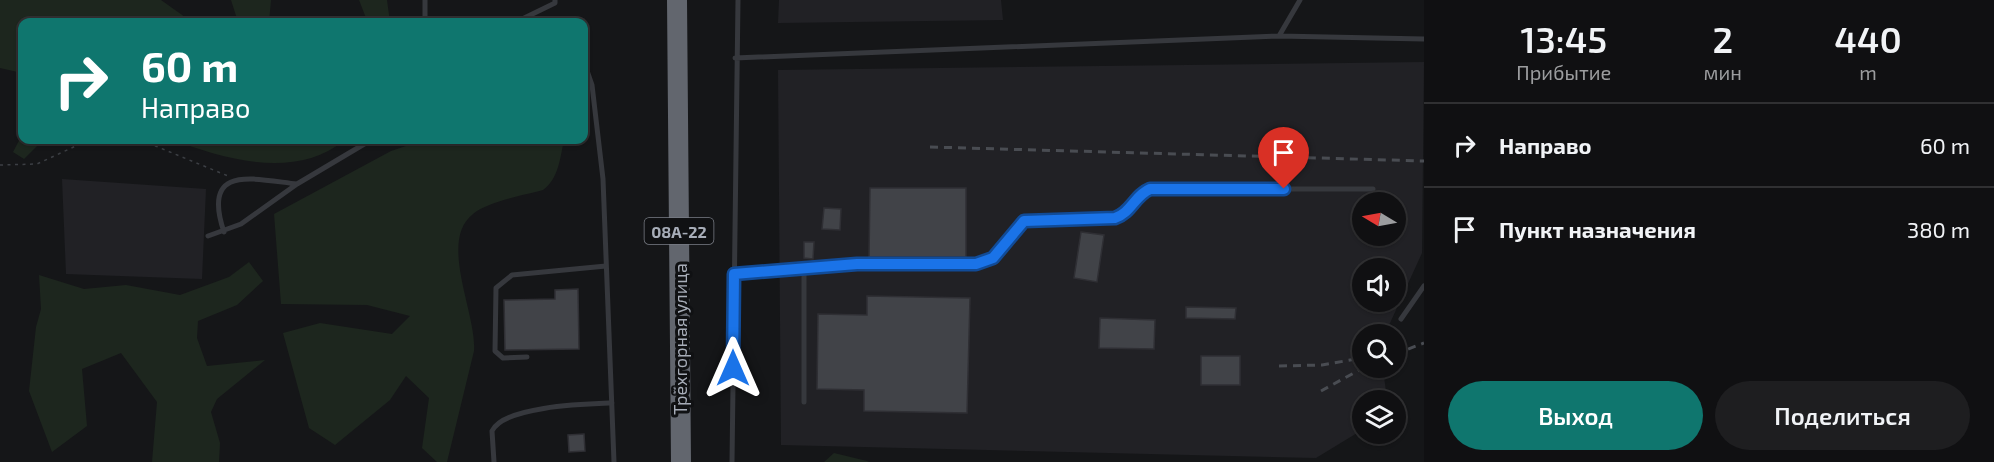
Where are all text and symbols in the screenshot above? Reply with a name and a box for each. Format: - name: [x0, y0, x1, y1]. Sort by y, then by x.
- text: 13:45: [1521, 17, 1607, 60]
- text: 2: [1712, 17, 1733, 60]
- text: 440: [1834, 17, 1902, 60]
- text: 60 m: [141, 40, 238, 90]
- icon: right: [42, 42, 120, 120]
- text: Прибытие: [1516, 60, 1611, 84]
- text: мин: [1704, 60, 1742, 84]
- text: m: [1859, 60, 1877, 84]
- text: Направо: [141, 91, 250, 123]
- pin: [1258, 127, 1309, 189]
- icon: right: [1448, 129, 1481, 162]
- text: Направо: [1499, 132, 1592, 158]
- text: 60 m: [1920, 132, 1970, 158]
- icon: arrive: [1267, 136, 1300, 169]
- north arrow: [1352, 192, 1406, 246]
- map controls: [1352, 192, 1406, 444]
- icon: arrive: [1448, 213, 1481, 246]
- text: Пункт назначения: [1499, 216, 1696, 242]
- text: 380 m: [1907, 216, 1970, 242]
- road number: 08А-22: [644, 218, 714, 244]
- button: sound: [1352, 258, 1406, 312]
- street label: Трёхгорная улица: [669, 263, 691, 415]
- button: search: [1352, 324, 1406, 378]
- position arrow: [701, 336, 765, 400]
- button: Выход: [1448, 381, 1703, 450]
- button: Поделиться: [1715, 381, 1970, 450]
- button: layers: [1352, 390, 1406, 444]

